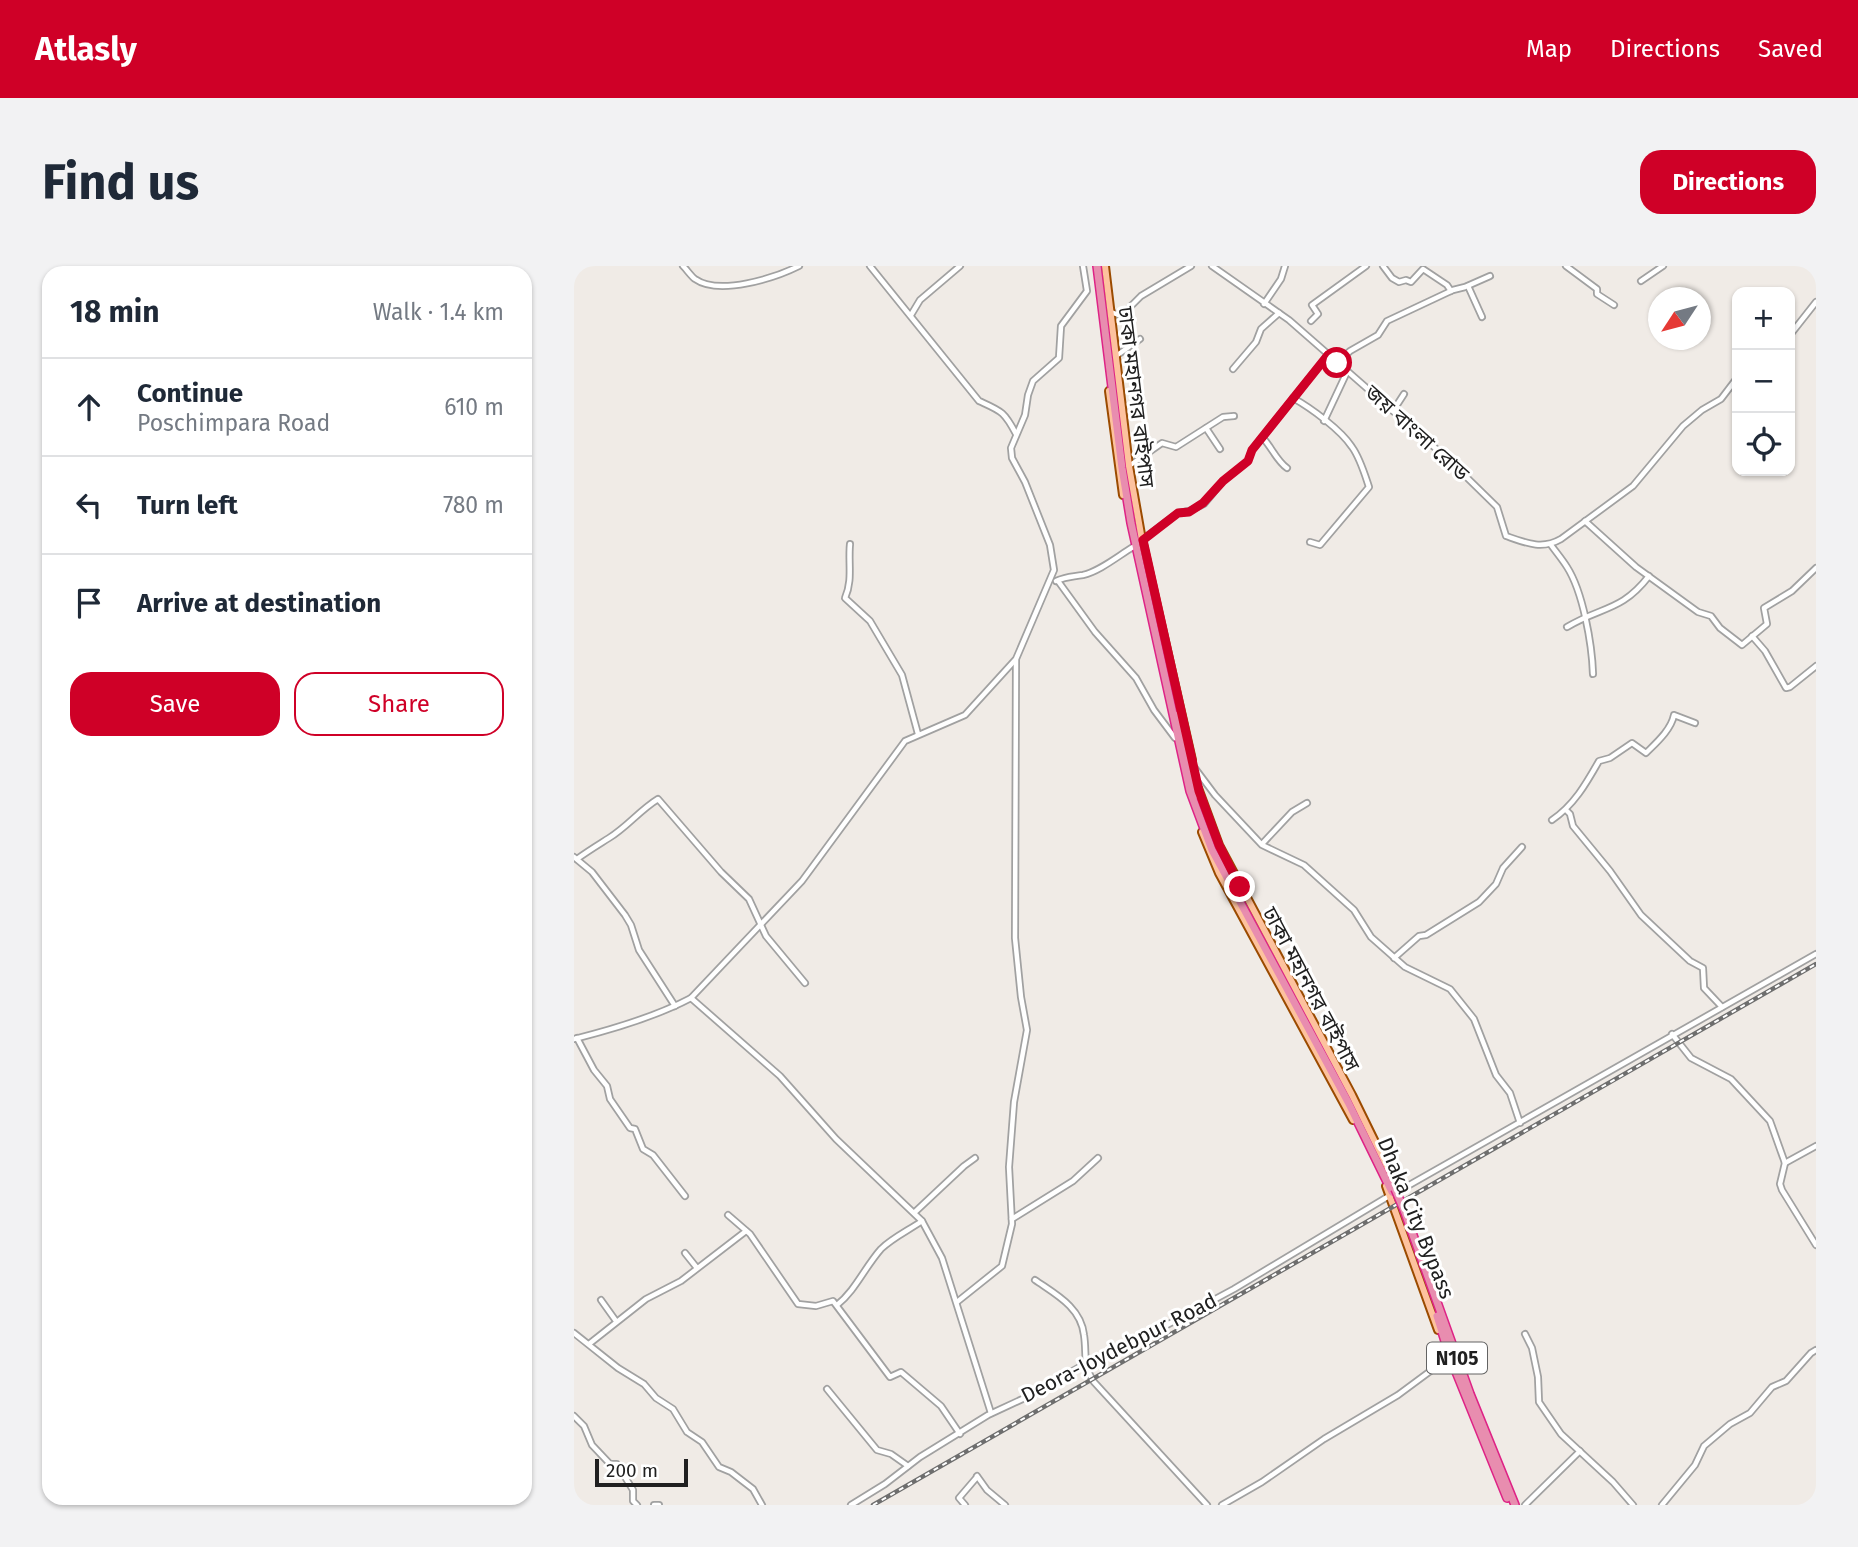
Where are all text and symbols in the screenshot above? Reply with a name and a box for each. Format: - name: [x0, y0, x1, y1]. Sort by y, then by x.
- text: Atlasly: [35, 29, 137, 69]
- text: Map: [1526, 35, 1572, 63]
- text: Directions: [1610, 35, 1720, 63]
- text: Saved: [1758, 35, 1823, 63]
- button: Directions: [1640, 150, 1816, 214]
- text: Find us: [42, 153, 199, 212]
- north arrow: [1648, 287, 1711, 350]
- map controls: [1732, 287, 1795, 476]
- button: +: [1732, 287, 1795, 350]
- text: 18 min: [70, 294, 160, 330]
- text: Walk · 1.4 km: [373, 298, 504, 326]
- street label: ঢাকা মহানগর বাইপাস: [1112, 304, 1160, 490]
- route start: [1321, 347, 1352, 378]
- button: −: [1732, 350, 1795, 413]
- text: Continue: [137, 378, 243, 409]
- street label: জয় বাংলা রোড: [1359, 379, 1475, 487]
- icon: ahead: [70, 388, 108, 426]
- text: 610 m: [444, 393, 504, 421]
- text: Poschimpara Road: [137, 409, 330, 437]
- button: locate: [1732, 413, 1795, 476]
- icon: left: [70, 486, 108, 524]
- text: Turn left: [137, 490, 238, 521]
- text: 780 m: [443, 491, 504, 519]
- icon: arrive: [70, 584, 108, 622]
- text: Arrive at destination: [137, 588, 381, 619]
- button: Save: [70, 672, 280, 736]
- button: Share: [294, 672, 504, 736]
- route end: [1224, 871, 1255, 902]
- street label: ঢাকা মহানগর বাইপাস: [1256, 902, 1366, 1076]
- street label: Dhaka City Bypass: [1372, 1134, 1460, 1303]
- street label: Deora-Joydebpur Road: [1017, 1287, 1221, 1409]
- road number: N105: [1427, 1342, 1487, 1374]
- scale bar: [595, 1456, 688, 1488]
- text: 200 m: [606, 1459, 658, 1482]

